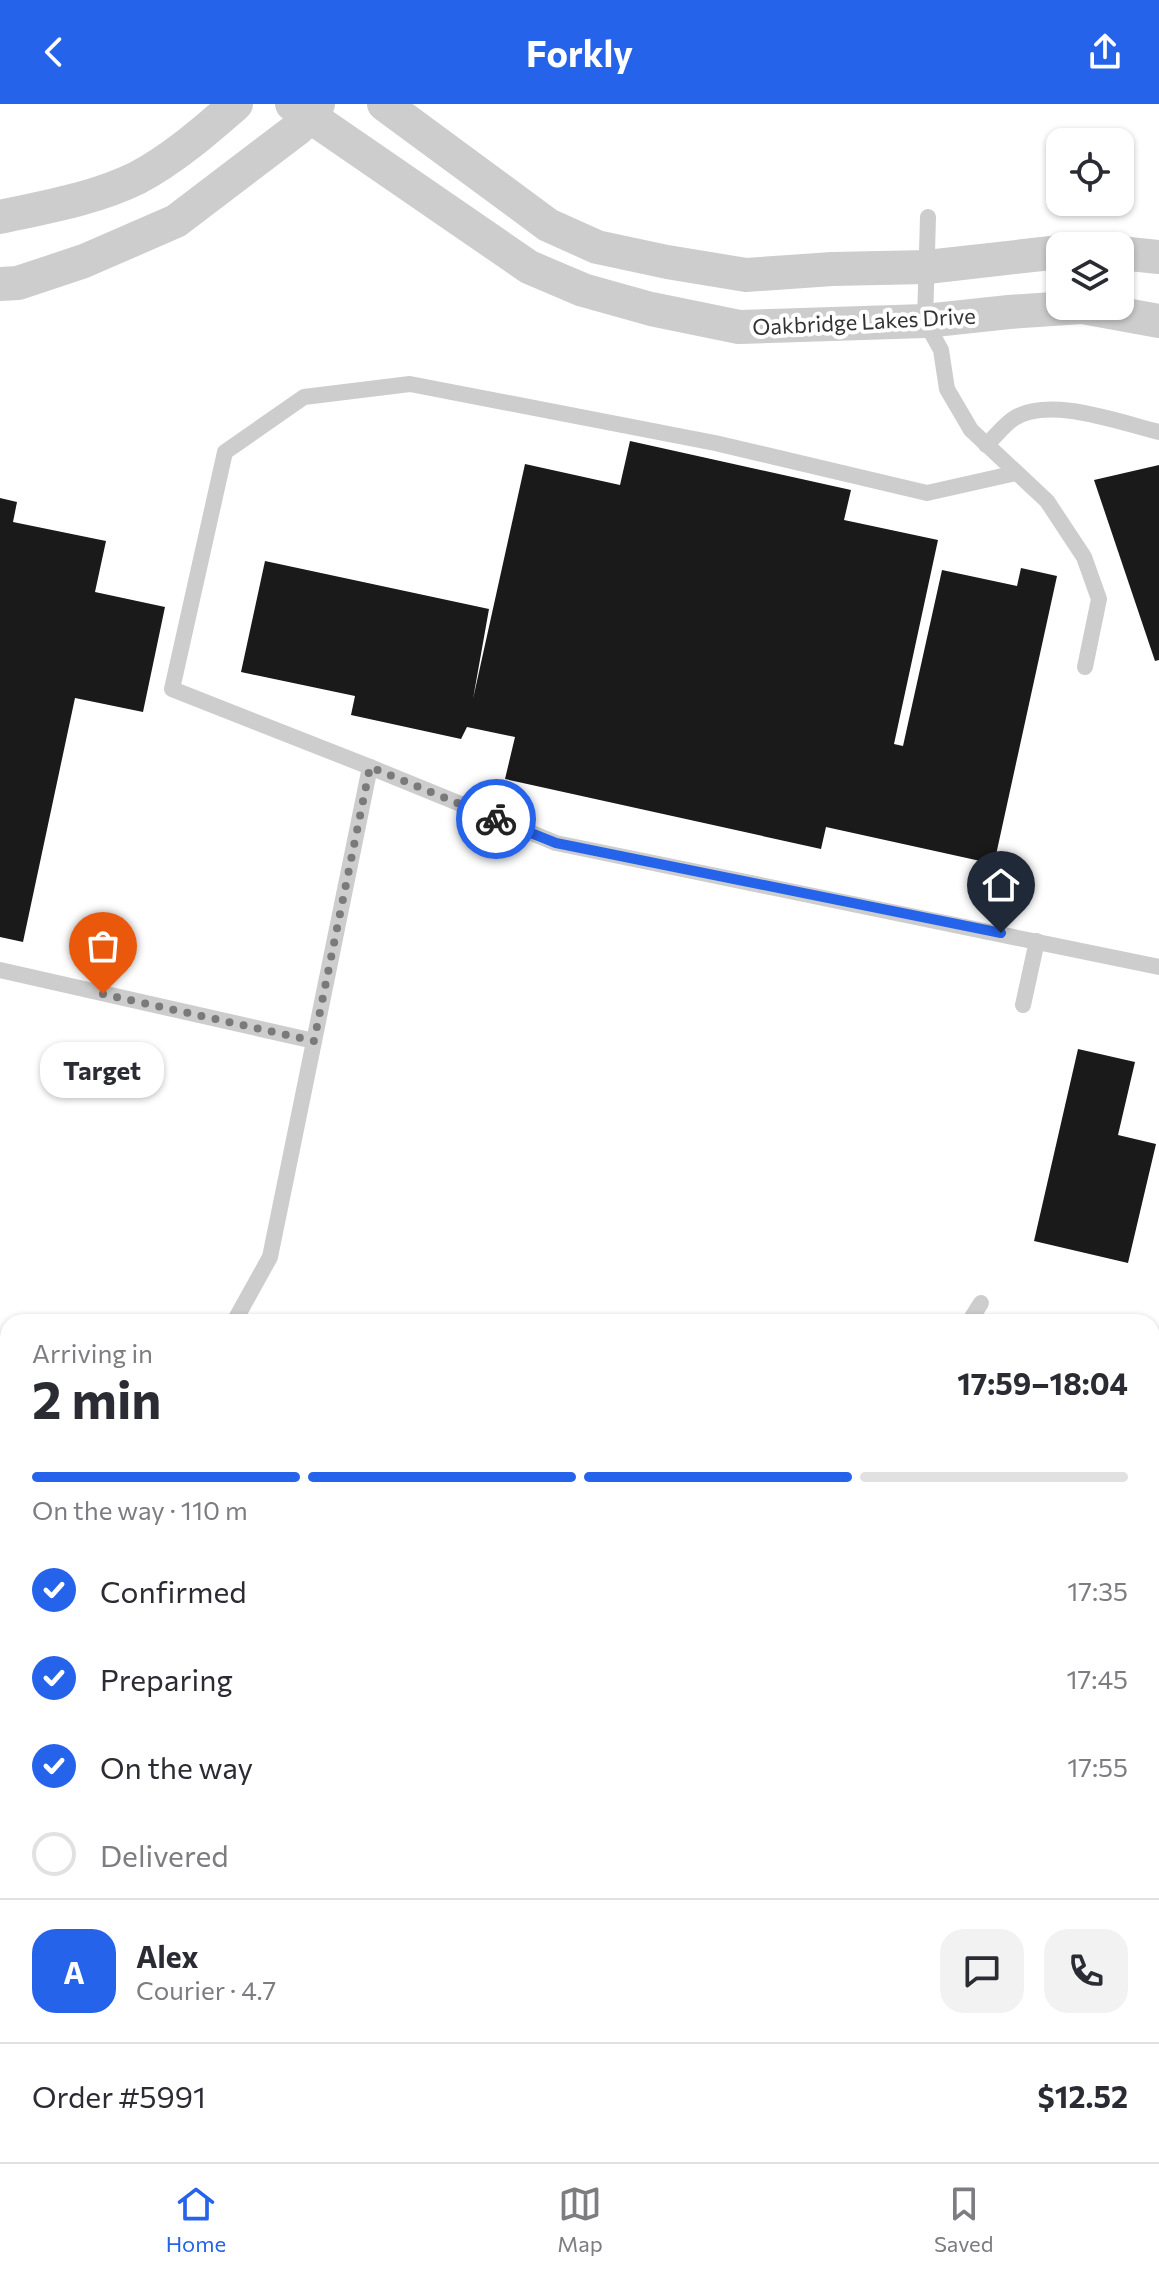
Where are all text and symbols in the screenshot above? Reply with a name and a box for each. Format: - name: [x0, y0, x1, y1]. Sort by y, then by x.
- icon: back: [32, 30, 76, 74]
- text: Forkly: [526, 30, 633, 74]
- icon: share: [1083, 30, 1127, 74]
- map controls: [1046, 128, 1134, 320]
- button: locate: [1046, 128, 1134, 216]
- button: layers: [1046, 232, 1134, 320]
- street label: Oakbridge Lakes Drive: [752, 302, 976, 340]
- courier: [456, 779, 536, 859]
- icon: bike: [474, 797, 518, 841]
- pin: [967, 851, 1035, 933]
- icon: home: [979, 863, 1023, 907]
- pin: [69, 912, 137, 994]
- icon: bag: [81, 924, 125, 968]
- callout: Target: [41, 1042, 165, 1098]
- text: Target: [63, 1054, 141, 1085]
- text: Arriving in: [32, 1337, 153, 1368]
- text: 17:59–18:04: [957, 1364, 1128, 1401]
- text: 2 min: [32, 1366, 161, 1430]
- text: On the way · 110 m: [32, 1494, 248, 1525]
- icon: check: [32, 1568, 76, 1612]
- text: Confirmed: [100, 1572, 247, 1609]
- text: 17:35: [1067, 1575, 1128, 1606]
- icon: check: [32, 1656, 76, 1700]
- text: Preparing: [100, 1660, 233, 1697]
- text: 17:45: [1066, 1663, 1128, 1694]
- icon: check: [32, 1744, 76, 1788]
- text: On the way: [100, 1748, 253, 1785]
- text: 17:55: [1067, 1751, 1128, 1782]
- text: Delivered: [100, 1836, 229, 1873]
- button: chat: [940, 1929, 1024, 2013]
- button: phone: [1044, 1929, 1128, 2013]
- text: Alex: [136, 1937, 199, 1974]
- text: A: [63, 1953, 85, 1990]
- text: Courier · 4.7: [136, 1974, 276, 2005]
- text: Order #5991: [32, 2077, 206, 2114]
- text: $12.52: [1038, 2077, 1128, 2114]
- tab: Home: [166, 2182, 226, 2257]
- tab: Map: [557, 2182, 603, 2257]
- tab: Saved: [934, 2182, 993, 2257]

